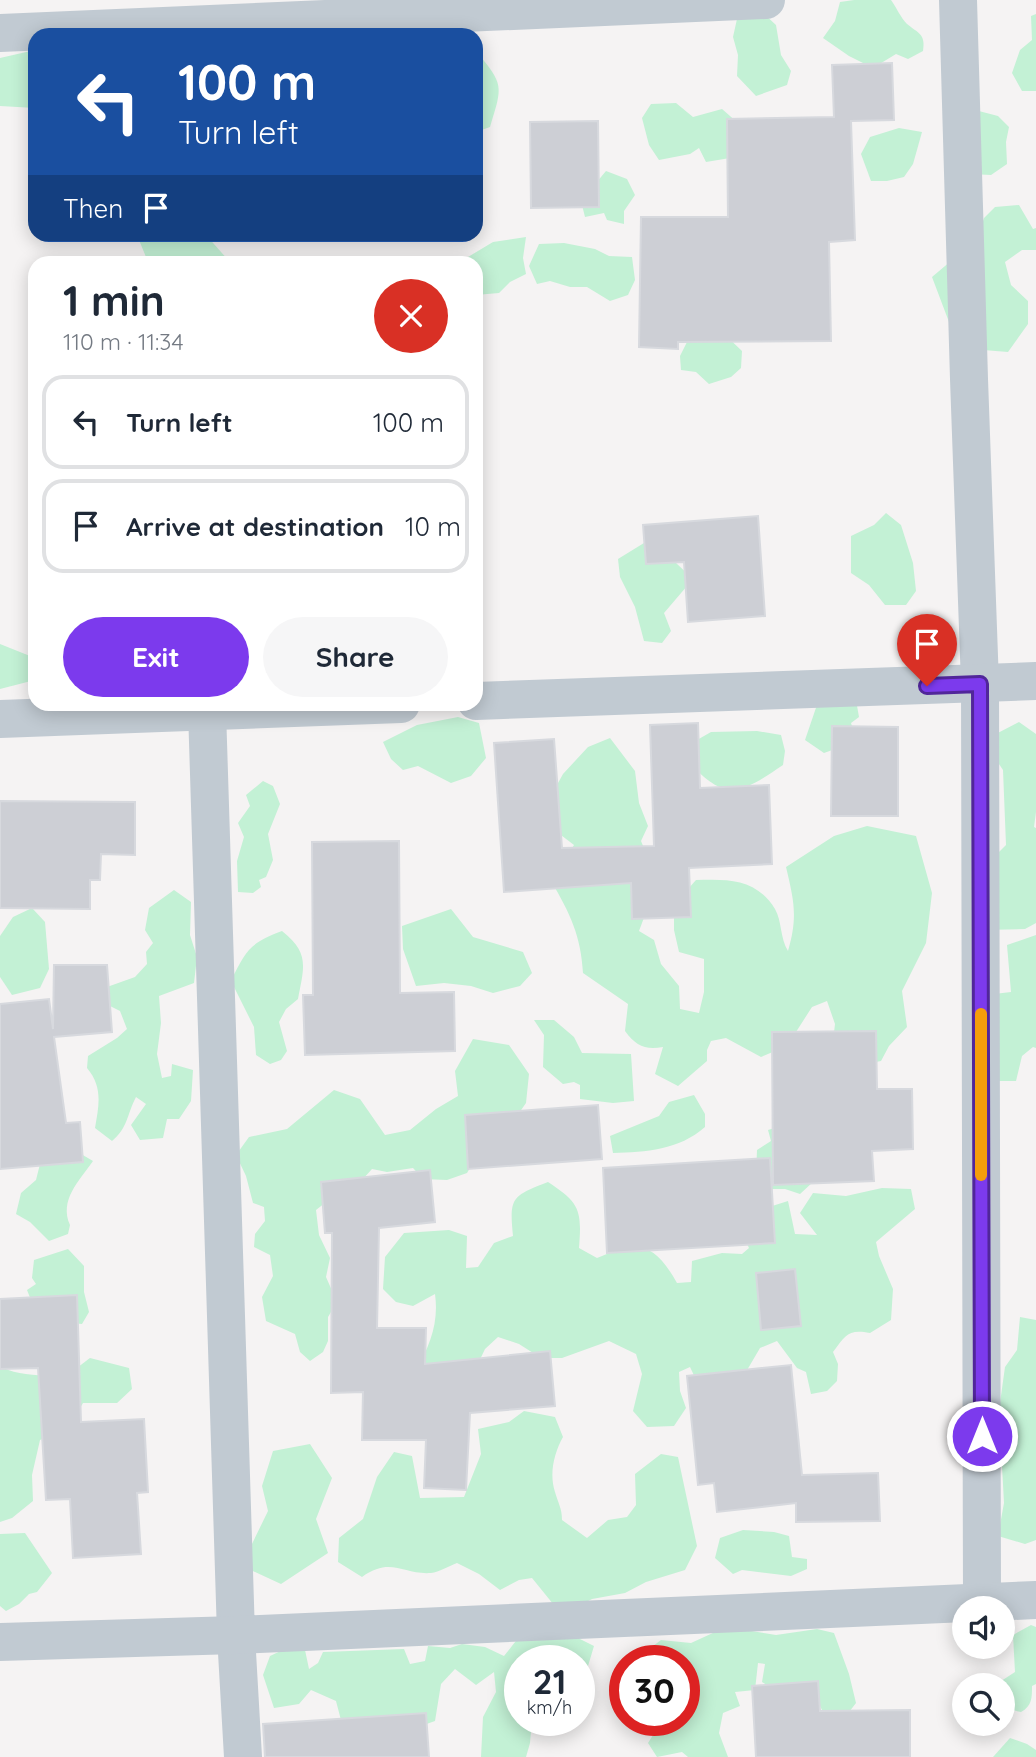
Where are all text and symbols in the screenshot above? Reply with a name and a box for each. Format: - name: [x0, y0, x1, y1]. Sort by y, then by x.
- text: 100 m: [178, 51, 316, 112]
- icon: left: [63, 56, 154, 147]
- text: Turn left: [178, 112, 299, 152]
- icon: arrive: [137, 189, 175, 227]
- text: Then: [63, 192, 123, 225]
- text: 1 min: [63, 274, 165, 327]
- button: close: [374, 279, 448, 353]
- text: 110 m · 11:34: [63, 327, 184, 356]
- icon: left: [67, 403, 105, 441]
- text: Turn left: [126, 406, 233, 439]
- text: 100 m: [373, 406, 444, 439]
- icon: arrive: [67, 507, 105, 545]
- text: Arrive at destination: [126, 510, 384, 543]
- text: 10 m: [405, 510, 461, 543]
- pin: [897, 614, 957, 686]
- button: Exit: [63, 617, 249, 697]
- button: Share: [263, 617, 448, 697]
- icon: arrive: [908, 625, 946, 663]
- position arrow: [945, 1399, 1019, 1473]
- map controls: [952, 1596, 1015, 1736]
- button: sound: [952, 1596, 1015, 1659]
- speed limit sign: 30: [609, 1645, 700, 1736]
- text: 21: [533, 1659, 566, 1703]
- button: search: [952, 1673, 1015, 1736]
- text: km/h: [527, 1696, 572, 1719]

